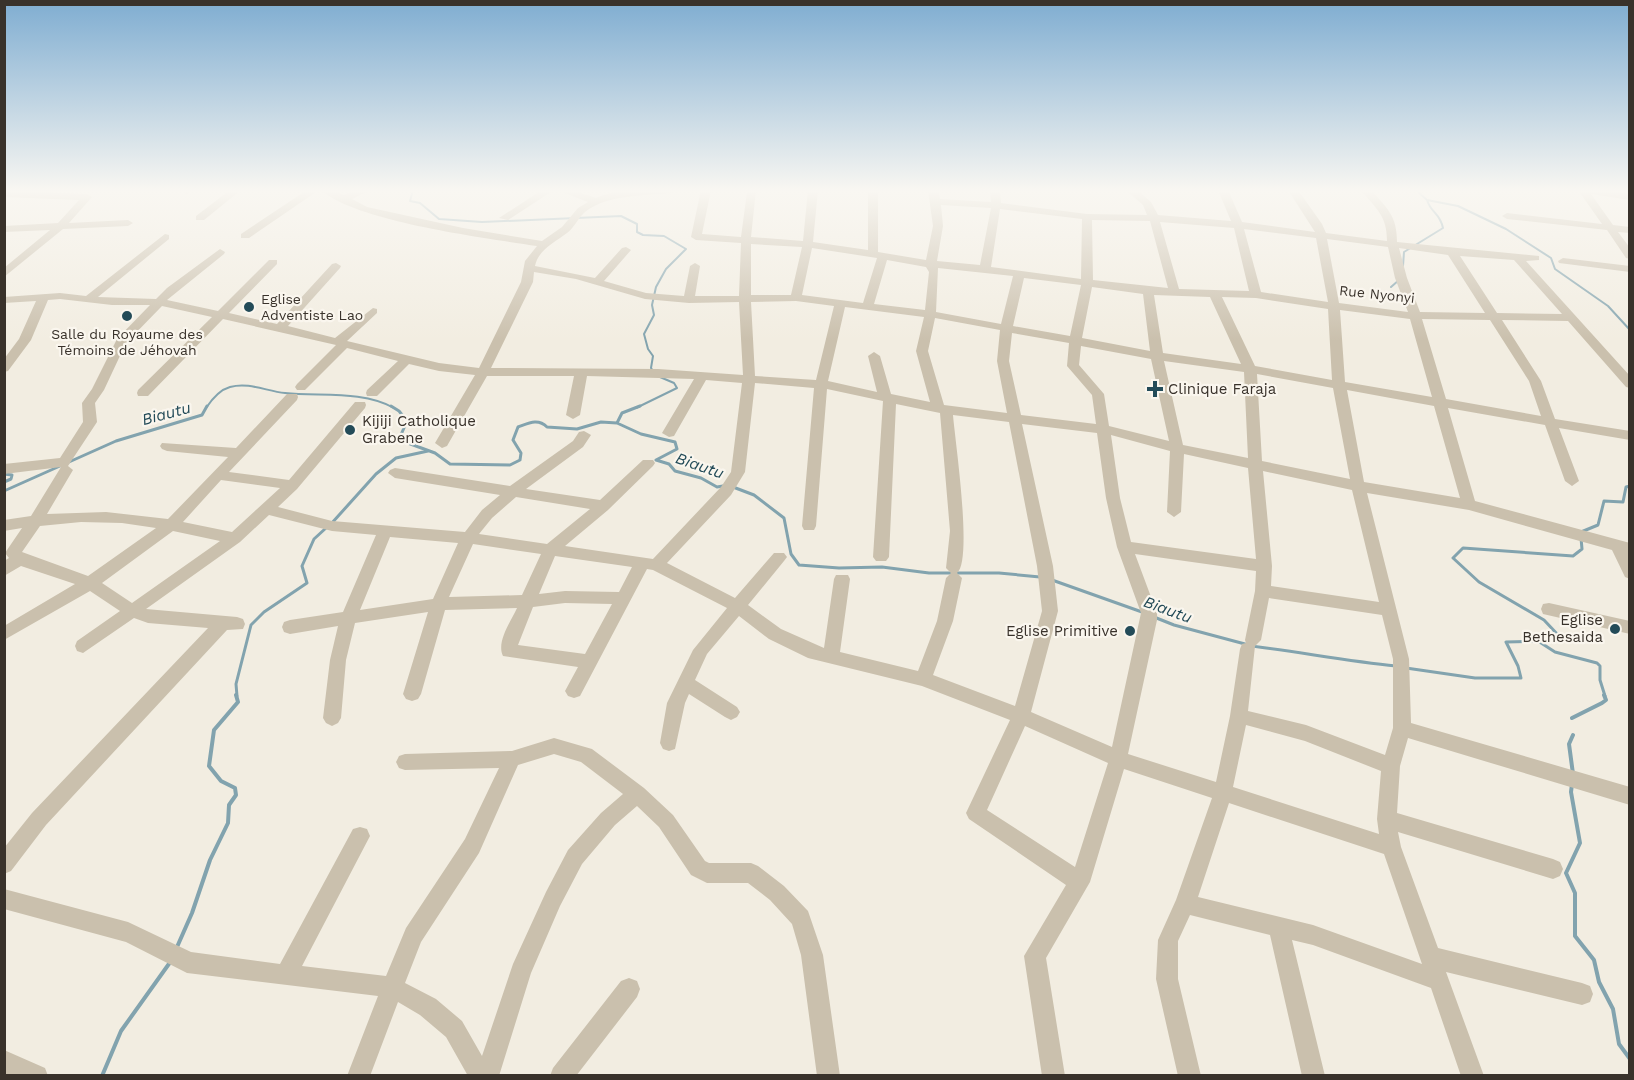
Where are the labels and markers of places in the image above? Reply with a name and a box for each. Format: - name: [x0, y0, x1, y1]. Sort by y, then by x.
- place label: Eglise Adventiste Lao: [261, 291, 363, 323]
- marker: Eglise Adventiste Lao: [242, 300, 256, 314]
- marker: Salle du Royaume des Témoins de Jéhovah: [120, 309, 134, 323]
- place label: Salle du Royaume des Témoins de Jéhovah: [51, 326, 203, 358]
- marker: Clinique Faraja: [1146, 380, 1164, 398]
- place label: Clinique Faraja: [1168, 380, 1277, 398]
- place label: Kijiji Catholique Grabene: [362, 412, 476, 447]
- marker: Kijiji Catholique Grabene: [343, 423, 357, 437]
- place label: Eglise Bethesaida: [1522, 611, 1604, 646]
- place label: Eglise Primitive: [1006, 622, 1118, 640]
- marker: Eglise Bethesaida: [1608, 622, 1622, 636]
- marker: Eglise Primitive: [1123, 624, 1137, 638]

